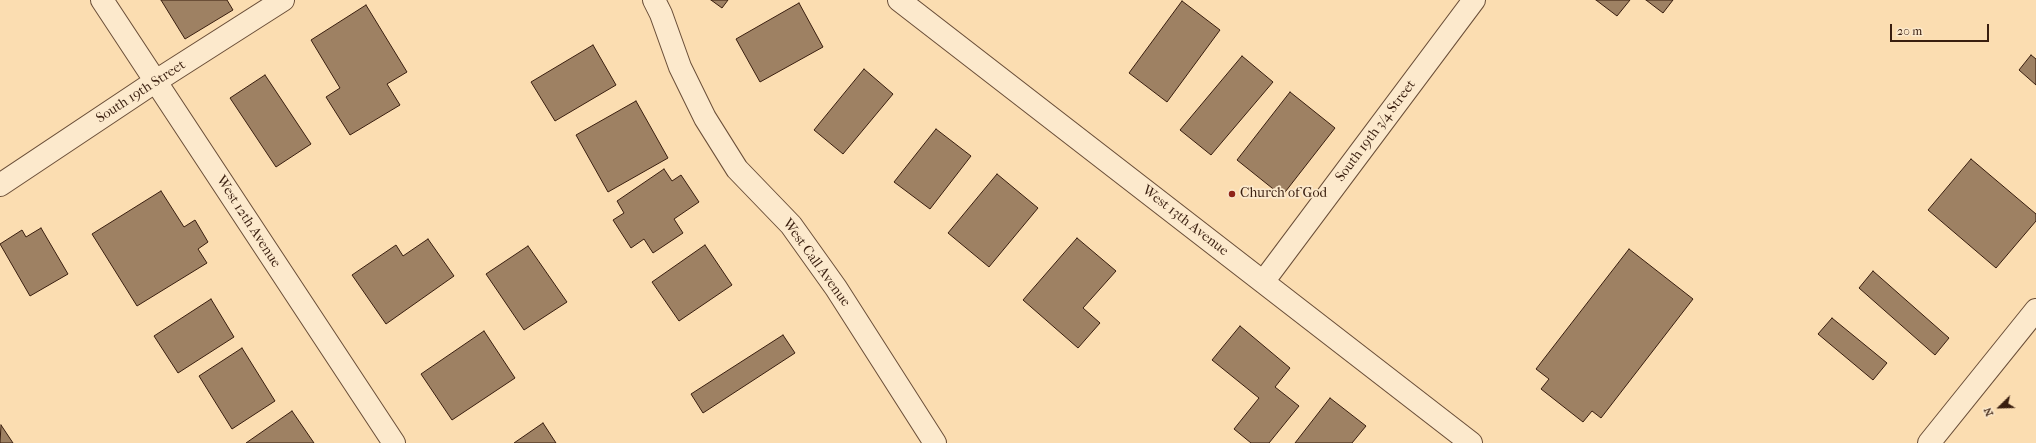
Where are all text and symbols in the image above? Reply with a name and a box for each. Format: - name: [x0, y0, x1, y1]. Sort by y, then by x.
- scale bar: [1892, 16, 1991, 42]
- text: 20 m: [1897, 24, 1922, 38]
- street label: South 19th Street: [93, 57, 189, 127]
- street label: South 19th 3/4 Street: [1332, 77, 1420, 185]
- street label: West 12th Avenue: [212, 173, 284, 271]
- street label: West 13th Avenue: [1139, 182, 1231, 260]
- place label: Church of God: [1240, 186, 1327, 202]
- marker: Church of God: [1227, 189, 1237, 199]
- street label: West Call Avenue: [778, 216, 854, 310]
- north arrow: [1980, 387, 2020, 427]
- text: N: [1981, 406, 1996, 418]

